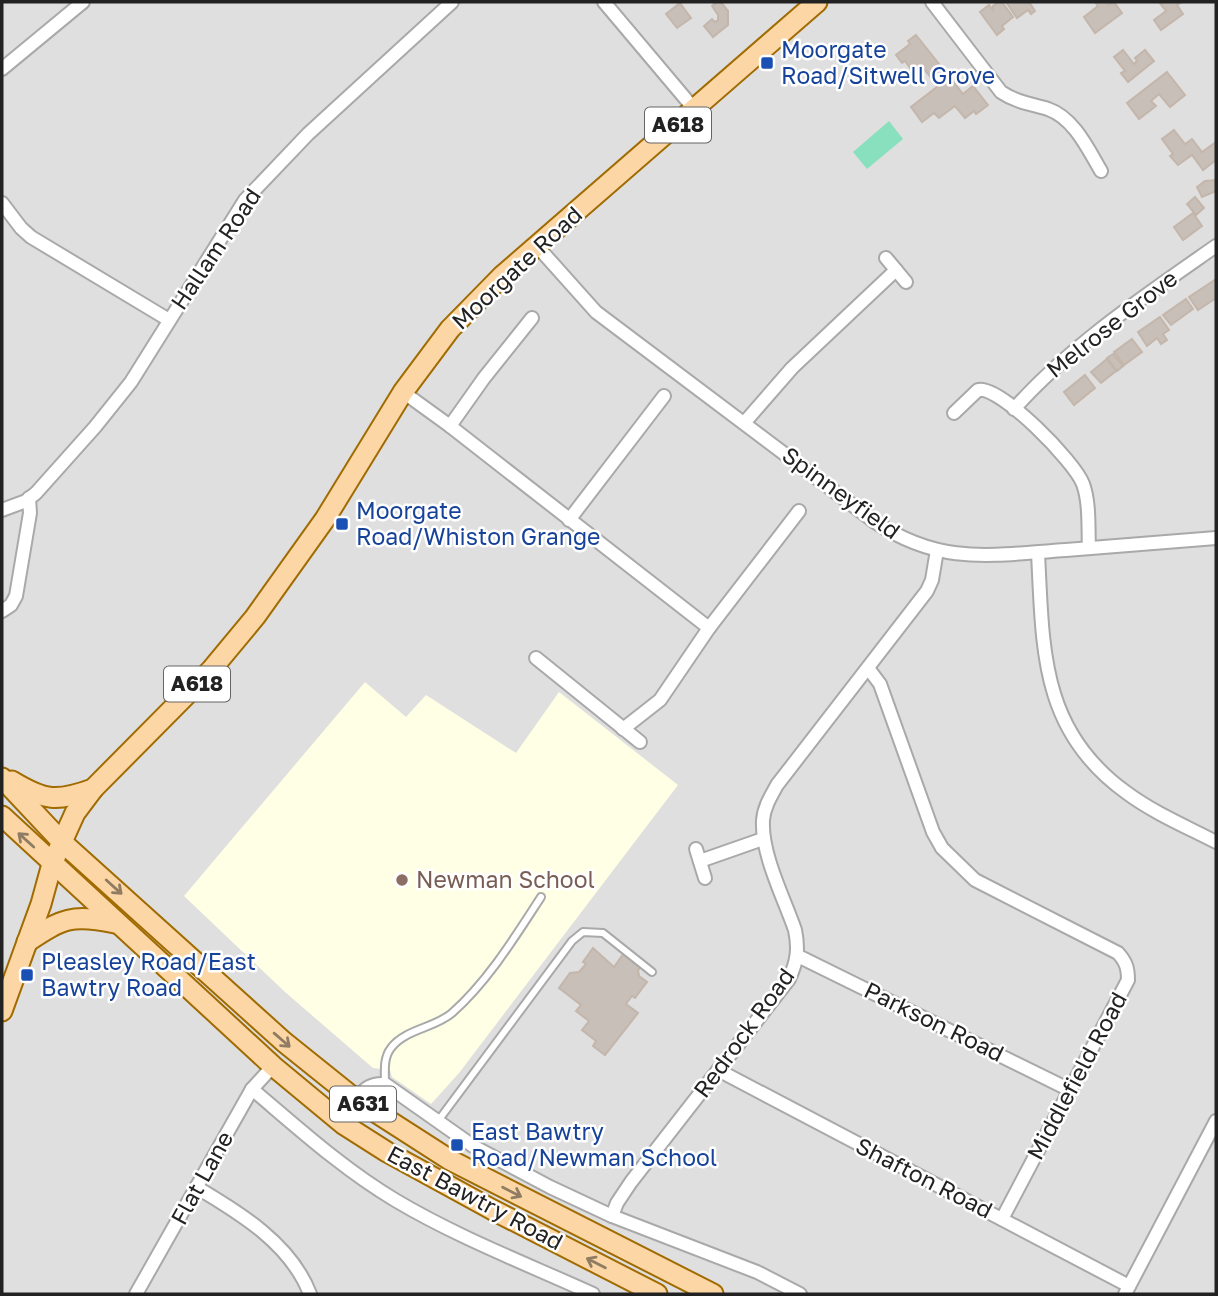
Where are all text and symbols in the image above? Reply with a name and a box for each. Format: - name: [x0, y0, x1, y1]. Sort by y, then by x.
- place label: Moorgate Road/Sitwell Grove: [781, 35, 995, 89]
- marker: Moorgate Road/Sitwell Grove: [759, 55, 775, 71]
- road number: A618: [645, 108, 711, 142]
- street label: Hallam Road: [164, 182, 266, 315]
- street label: Moorgate Road: [445, 200, 587, 335]
- street label: Melrose Grove: [1040, 263, 1182, 383]
- street label: Spinneyfield: [777, 440, 906, 544]
- place label: Moorgate Road/Whiston Grange: [356, 496, 600, 550]
- marker: Moorgate Road/Whiston Grange: [334, 516, 350, 532]
- road number: A618: [164, 666, 230, 702]
- one-way arrow: [18, 832, 35, 849]
- place label: Newman School: [416, 865, 595, 893]
- marker: Newman School: [394, 872, 410, 888]
- one-way arrow: [105, 878, 122, 895]
- place label: Pleasley Road/East Bawtry Road: [41, 947, 256, 1001]
- street label: Redrock Road: [687, 962, 800, 1103]
- marker: Pleasley Road/East Bawtry Road: [19, 967, 35, 983]
- street label: Parkson Road: [860, 975, 1009, 1067]
- street label: Middlefield Road: [1020, 987, 1132, 1164]
- one-way arrow: [273, 1032, 291, 1048]
- road number: A631: [330, 1086, 396, 1122]
- place label: East Bawtry Road/Newman School: [471, 1117, 717, 1171]
- street label: Flat Lane: [164, 1126, 238, 1229]
- street label: Shafton Road: [851, 1131, 998, 1224]
- marker: East Bawtry Road/Newman School: [449, 1137, 465, 1153]
- street label: East Bawtry Road: [383, 1139, 568, 1255]
- one-way arrow: [501, 1185, 522, 1199]
- one-way arrow: [587, 1256, 607, 1270]

